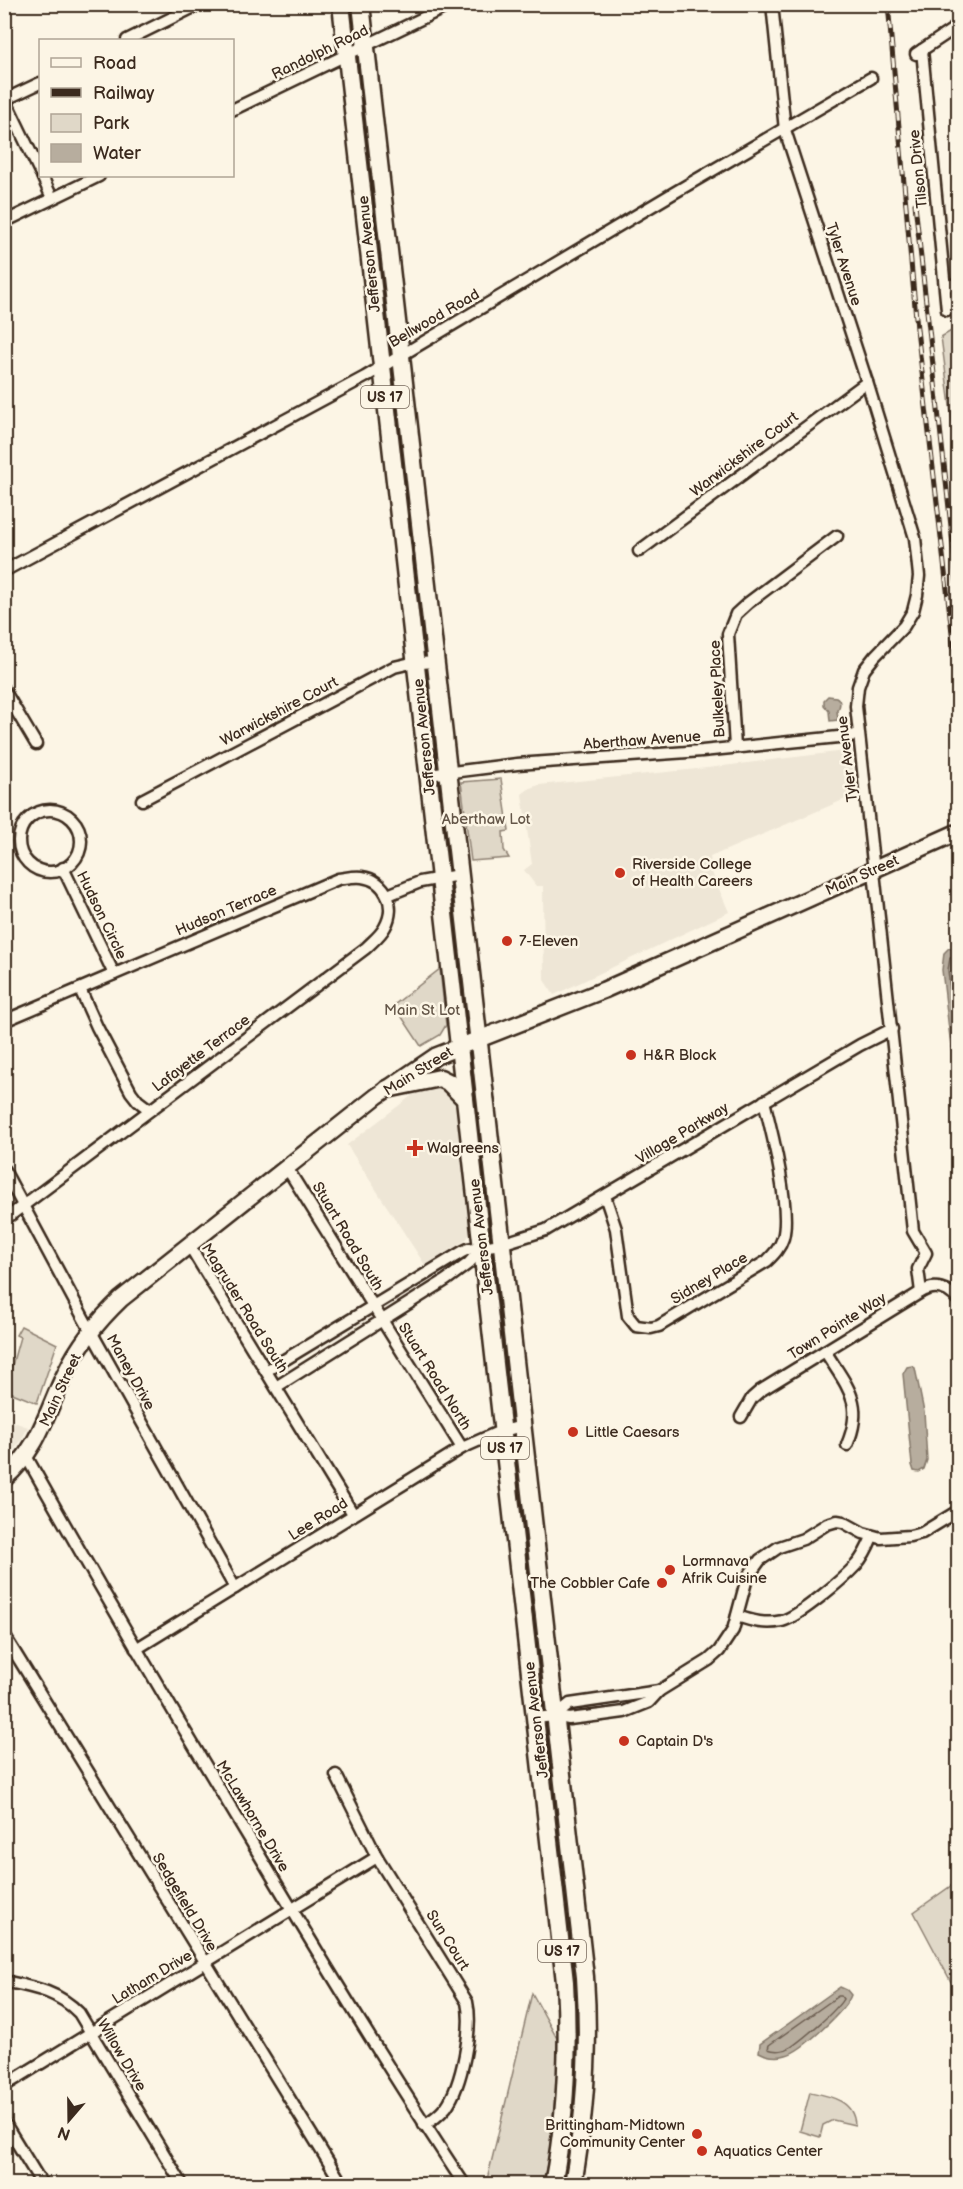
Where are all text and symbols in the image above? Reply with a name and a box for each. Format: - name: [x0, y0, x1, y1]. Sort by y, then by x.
- street label: Randolph Road: [269, 21, 372, 84]
- legend: [39, 39, 234, 177]
- text: Road: [93, 53, 137, 74]
- text: Railway: [93, 83, 155, 104]
- text: Park: [93, 113, 129, 134]
- street label: Tilson Drive: [905, 129, 932, 209]
- text: Water: [93, 143, 141, 164]
- street label: Jefferson Avenue: [354, 195, 385, 313]
- street label: Tyler Avenue: [821, 220, 866, 308]
- street label: Bellwood Road: [385, 285, 483, 352]
- road number: US 17: [361, 386, 409, 408]
- street label: Warwickshire Court: [686, 407, 802, 501]
- street label: Bulkeley Place: [705, 640, 730, 738]
- street label: Warwickshire Court: [217, 672, 342, 750]
- street label: Jefferson Avenue: [409, 678, 440, 796]
- street label: Tyler Avenue: [833, 715, 862, 803]
- street label: Aberthaw Avenue: [583, 727, 702, 754]
- park label: Aberthaw Lot: [442, 810, 531, 829]
- street label: Main Street: [823, 851, 902, 900]
- place label: Riverside College of Health Careers: [632, 855, 753, 891]
- marker: Riverside College of Health Careers: [613, 866, 627, 880]
- street label: Hudson Circle: [72, 868, 131, 963]
- street label: Hudson Terrace: [173, 881, 280, 940]
- place label: 7-Eleven: [519, 932, 578, 951]
- marker: 7-Eleven: [500, 934, 514, 948]
- park label: Main St Lot: [384, 1001, 460, 1020]
- street label: Lafayette Terrace: [149, 1010, 254, 1096]
- street label: Main Street: [380, 1042, 457, 1100]
- place label: H&R Block: [643, 1046, 717, 1065]
- marker: H&R Block: [624, 1048, 638, 1062]
- street label: Village Parkway: [632, 1098, 732, 1169]
- place label: Walgreens: [427, 1139, 500, 1158]
- marker: Walgreens: [408, 1141, 422, 1155]
- street label: Stuart Road South: [308, 1178, 387, 1294]
- street label: Jefferson Avenue: [465, 1178, 498, 1296]
- street label: Magruder Road South: [197, 1240, 292, 1377]
- street label: Sidney Place: [667, 1248, 751, 1309]
- street label: Town Pointe Way: [785, 1288, 890, 1364]
- street label: Stuart Road North: [394, 1319, 475, 1434]
- street label: Maney Drive: [102, 1331, 159, 1414]
- street label: Main Street: [35, 1350, 86, 1430]
- place label: Little Caesars: [585, 1423, 680, 1442]
- marker: Little Caesars: [566, 1425, 580, 1439]
- road number: US 17: [481, 1437, 529, 1459]
- street label: Lee Road: [285, 1494, 351, 1545]
- place label: Lormnava Afrik Cuisine: [682, 1552, 767, 1588]
- marker: Lormnava Afrik Cuisine: [663, 1563, 677, 1577]
- place label: The Cobbler Cafe: [530, 1574, 650, 1593]
- marker: The Cobbler Cafe: [655, 1576, 669, 1590]
- street label: Jefferson Avenue: [520, 1661, 553, 1779]
- place label: Captain D's: [636, 1732, 714, 1751]
- marker: Captain D's: [617, 1734, 631, 1748]
- street label: McLawhorne Drive: [212, 1757, 293, 1875]
- street label: Sedgefield Drive: [148, 1850, 221, 1955]
- street label: Sun Court: [422, 1907, 474, 1974]
- road number: US 17: [538, 1940, 586, 1962]
- street label: Latham Drive: [109, 1946, 196, 2009]
- street label: Willow Drive: [93, 2016, 151, 2095]
- north arrow: [39, 2090, 99, 2150]
- place label: Brittingham-Midtown Community Center: [545, 2116, 686, 2152]
- text: N: [55, 2122, 73, 2144]
- marker: Brittingham-Midtown Community Center: [690, 2127, 704, 2141]
- place label: Aquatics Center: [714, 2142, 823, 2161]
- marker: Aquatics Center: [695, 2144, 709, 2158]

